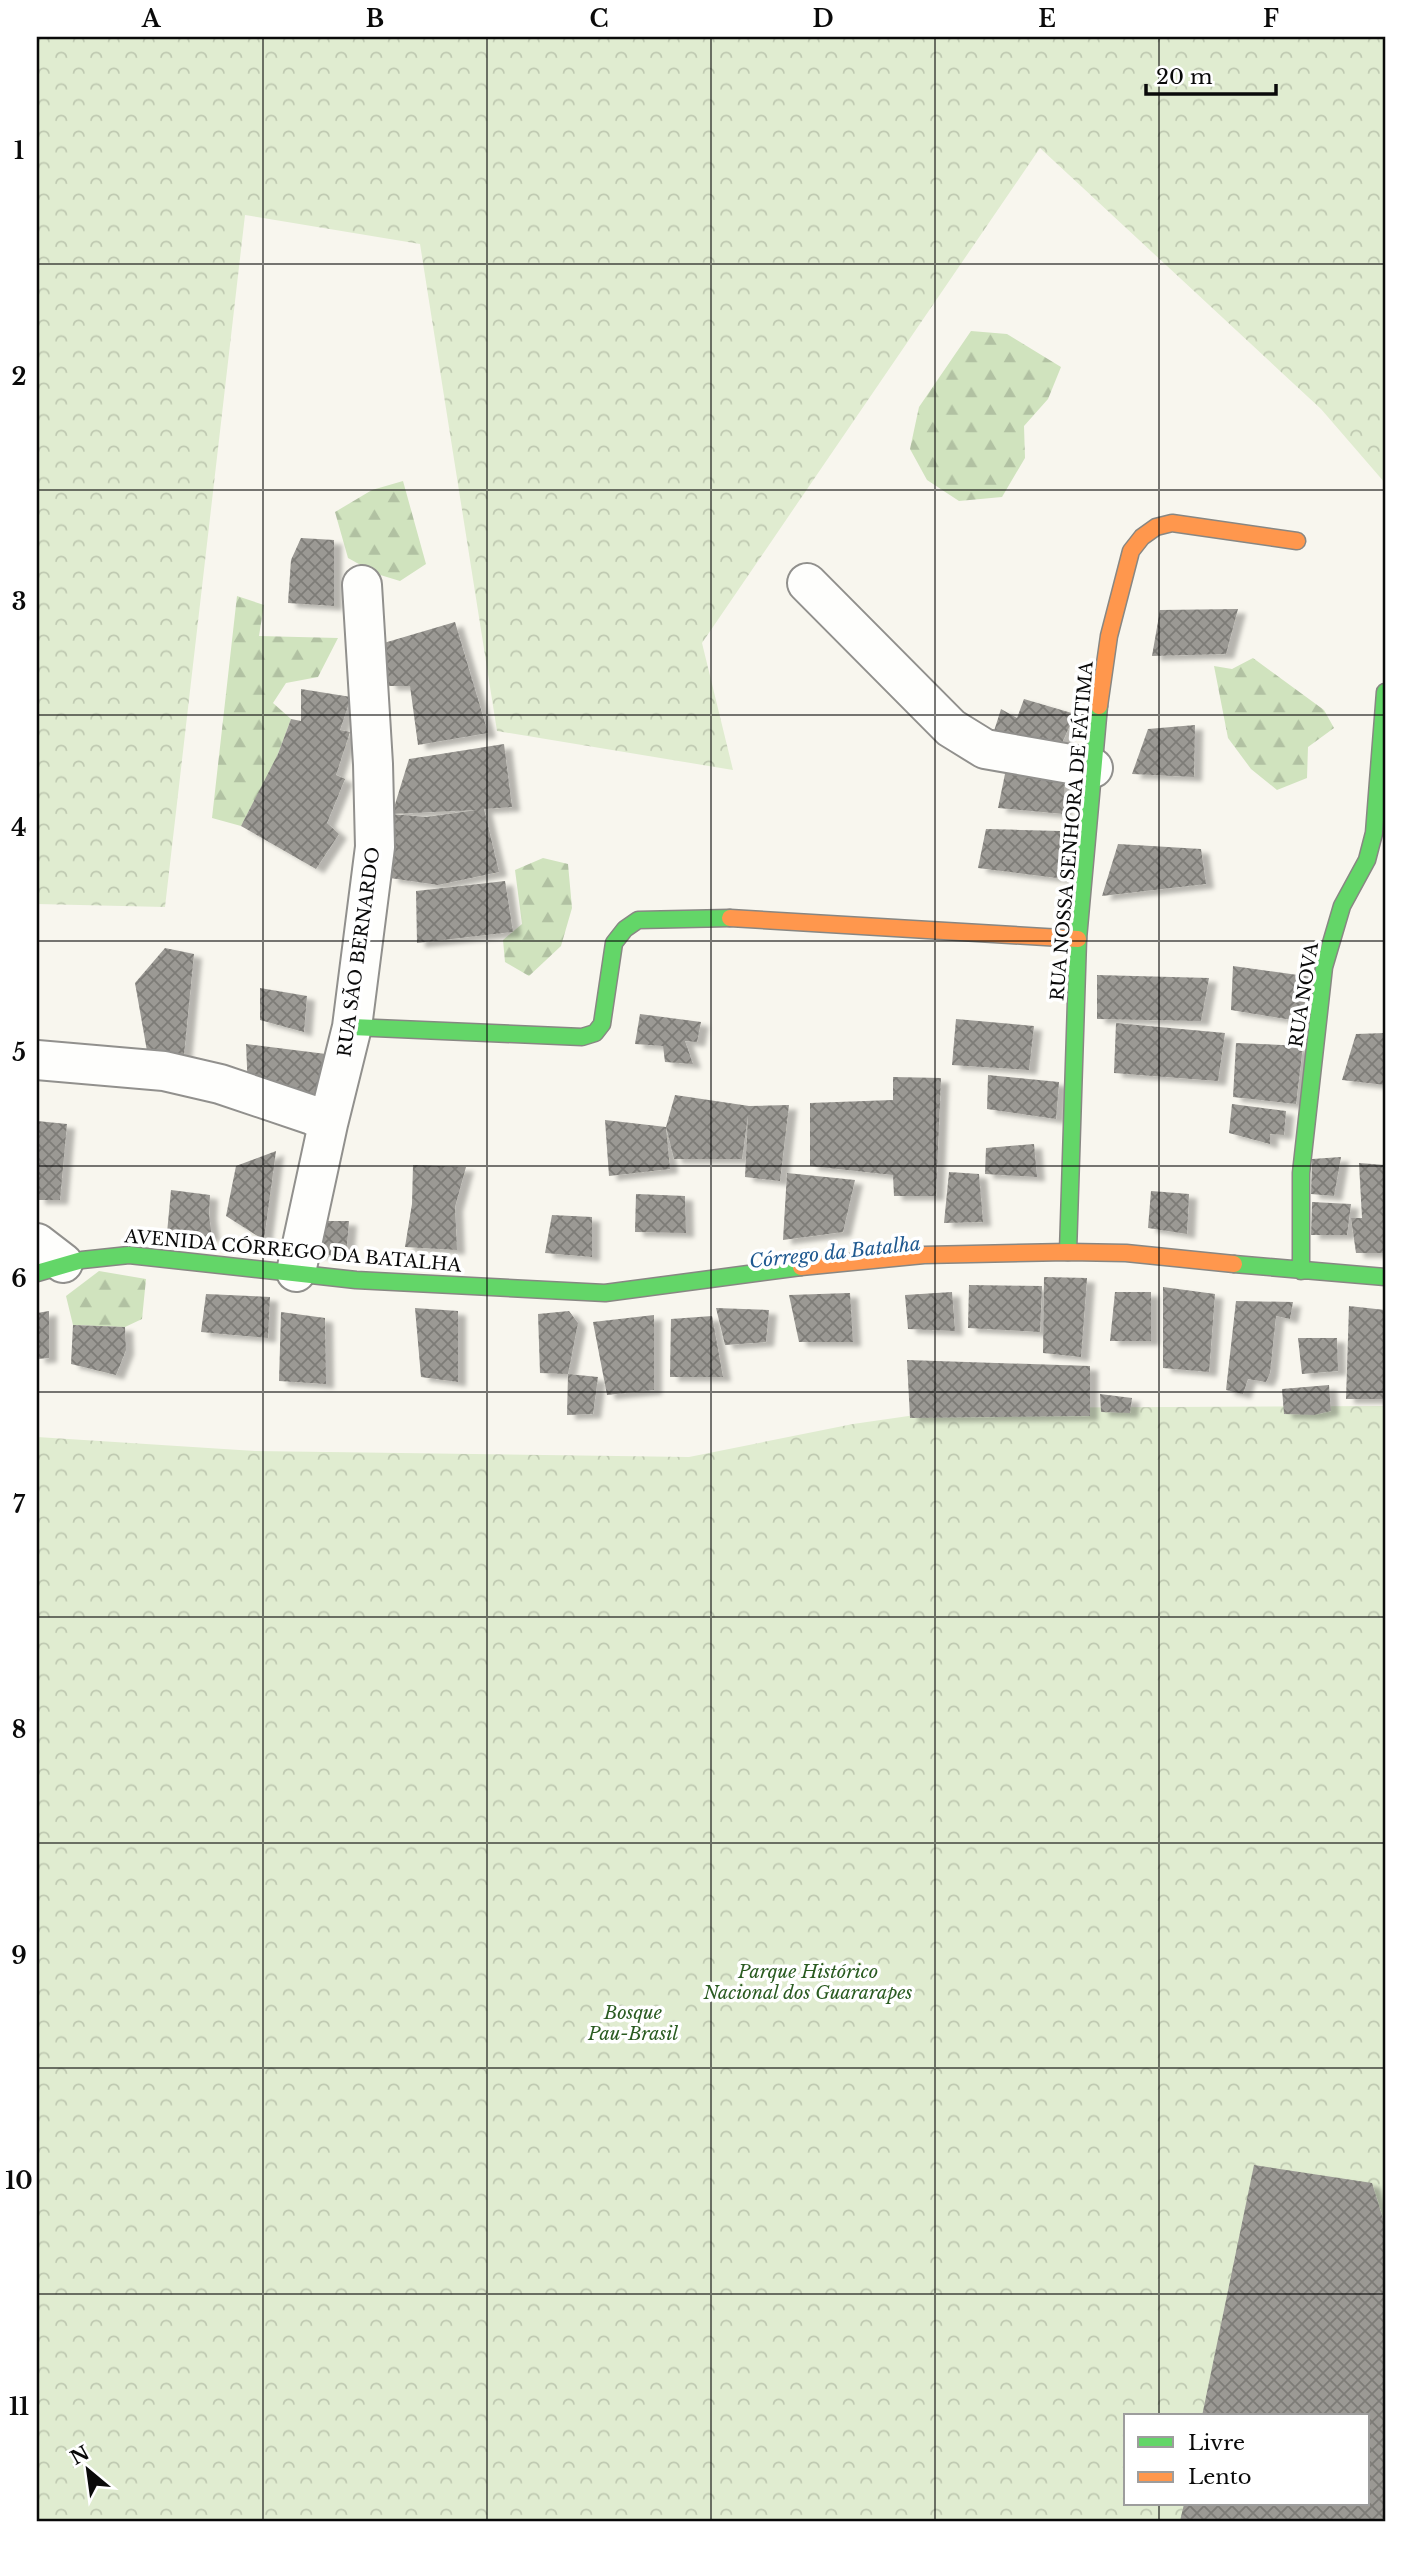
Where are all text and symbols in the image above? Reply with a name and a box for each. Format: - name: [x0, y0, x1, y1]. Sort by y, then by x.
- text: A: [141, 5, 162, 33]
- text: B: [366, 5, 384, 33]
- text: C: [590, 5, 608, 33]
- text: D: [812, 5, 834, 33]
- text: E: [1038, 5, 1056, 33]
- text: F: [1263, 5, 1279, 33]
- scale bar: [1146, 52, 1275, 96]
- text: 20 m: [1156, 64, 1213, 90]
- text: 1: [14, 137, 24, 165]
- text: 2: [12, 363, 26, 391]
- text: 3: [12, 588, 26, 616]
- street label: RUA NOSSA SENHORA DE FÁTIMA: [1045, 659, 1098, 1002]
- text: 4: [11, 814, 27, 842]
- street label: RUA SÃO BERNARDO: [331, 845, 385, 1058]
- street label: RUA NOVA: [1285, 940, 1323, 1049]
- text: 5: [12, 1039, 26, 1067]
- street label: AVENIDA CÓRREGO DA BATALHA: [123, 1224, 464, 1277]
- water label: Córrego da Batalha: [748, 1232, 922, 1273]
- text: 6: [11, 1265, 27, 1293]
- text: 7: [13, 1491, 26, 1519]
- text: 8: [12, 1716, 26, 1744]
- text: 9: [11, 1942, 27, 1970]
- park label: Parque Histórico Nacional dos Guararapes: [703, 1961, 913, 2004]
- park label: Bosque Pau-Brasil: [587, 2002, 678, 2045]
- text: 10: [5, 2167, 33, 2195]
- text: 11: [9, 2393, 29, 2421]
- legend: [1124, 2414, 1370, 2506]
- text: Livre: [1188, 2430, 1245, 2456]
- north arrow: [52, 2436, 122, 2506]
- text: N: [67, 2441, 94, 2470]
- text: Lento: [1188, 2464, 1251, 2490]

